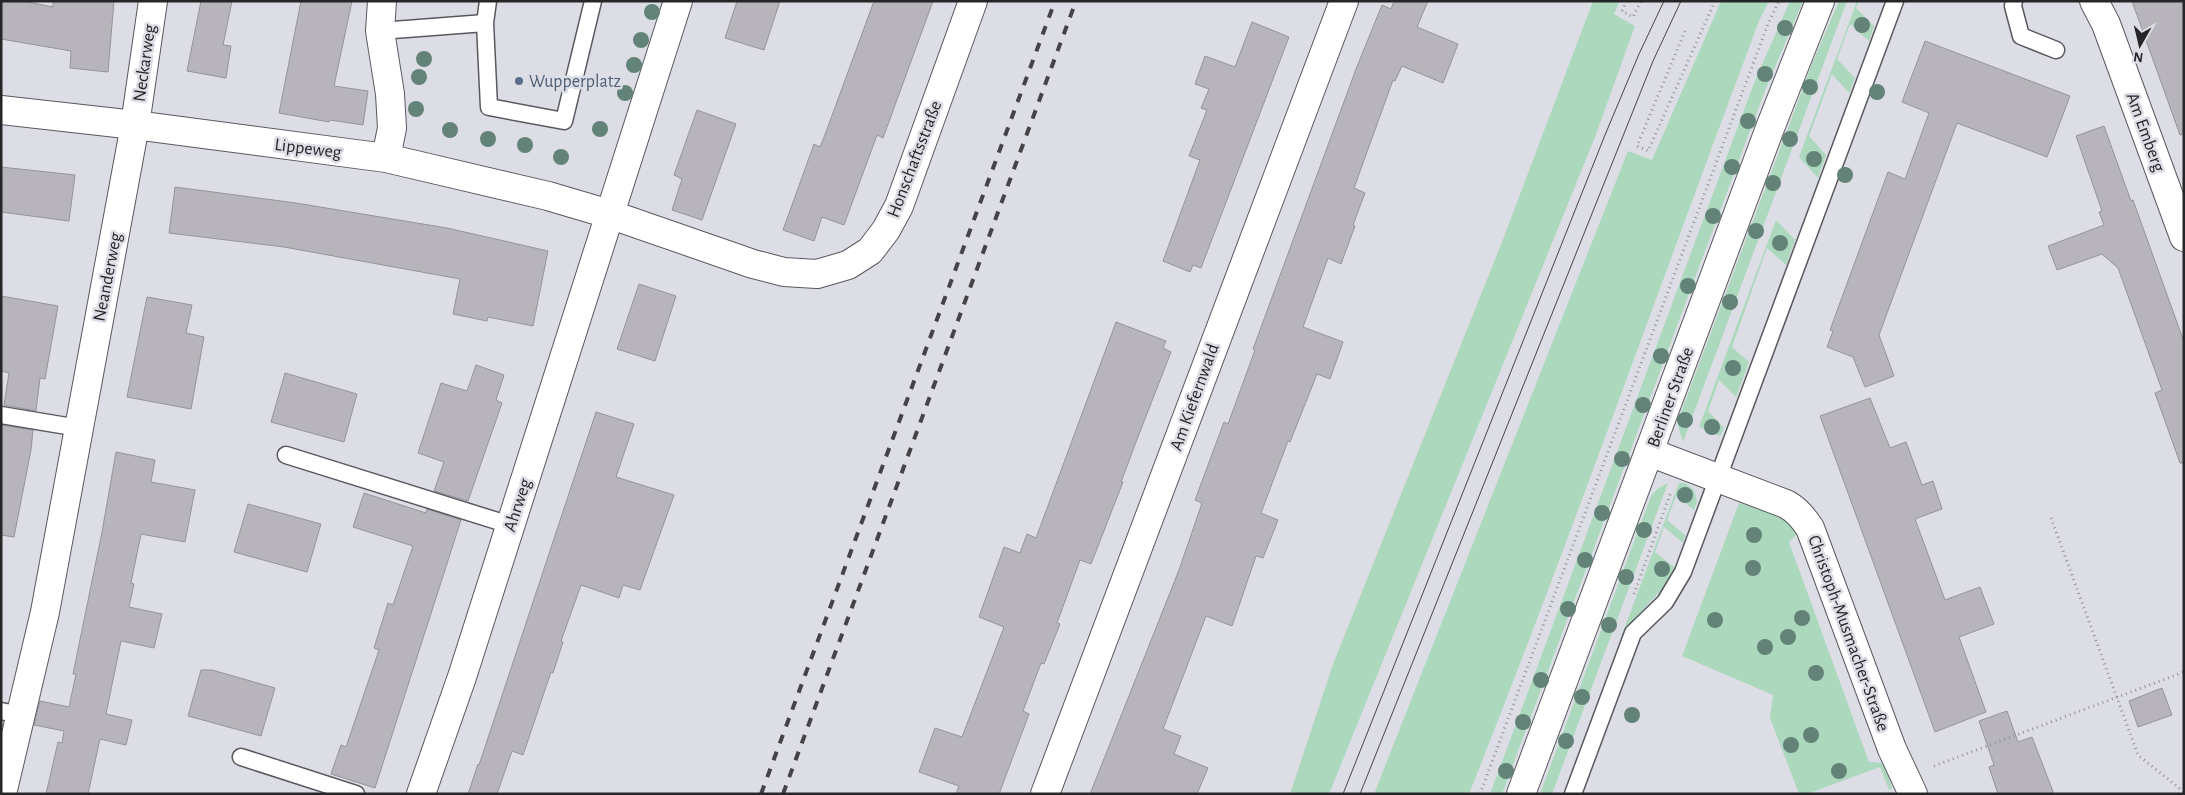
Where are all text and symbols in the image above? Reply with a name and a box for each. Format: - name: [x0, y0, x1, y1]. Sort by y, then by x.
- north arrow: [2115, 20, 2165, 70]
- street label: Neckarweg: [131, 23, 159, 103]
- text: N: [2133, 49, 2144, 64]
- place label: Wupperplatz: [529, 73, 621, 91]
- marker: Wupperplatz: [513, 75, 525, 87]
- street label: Am Emberg: [2122, 90, 2168, 174]
- street label: Honschaftsstraße: [884, 98, 945, 220]
- street label: Lippeweg: [273, 136, 343, 162]
- street label: Neanderweg: [91, 231, 125, 323]
- street label: Am Kiefernwald: [1167, 342, 1223, 453]
- street label: Berliner Straße: [1644, 345, 1697, 450]
- street label: Ahrweg: [501, 476, 535, 534]
- street label: Christoph-Musmacher-Straße: [1804, 533, 1892, 734]

